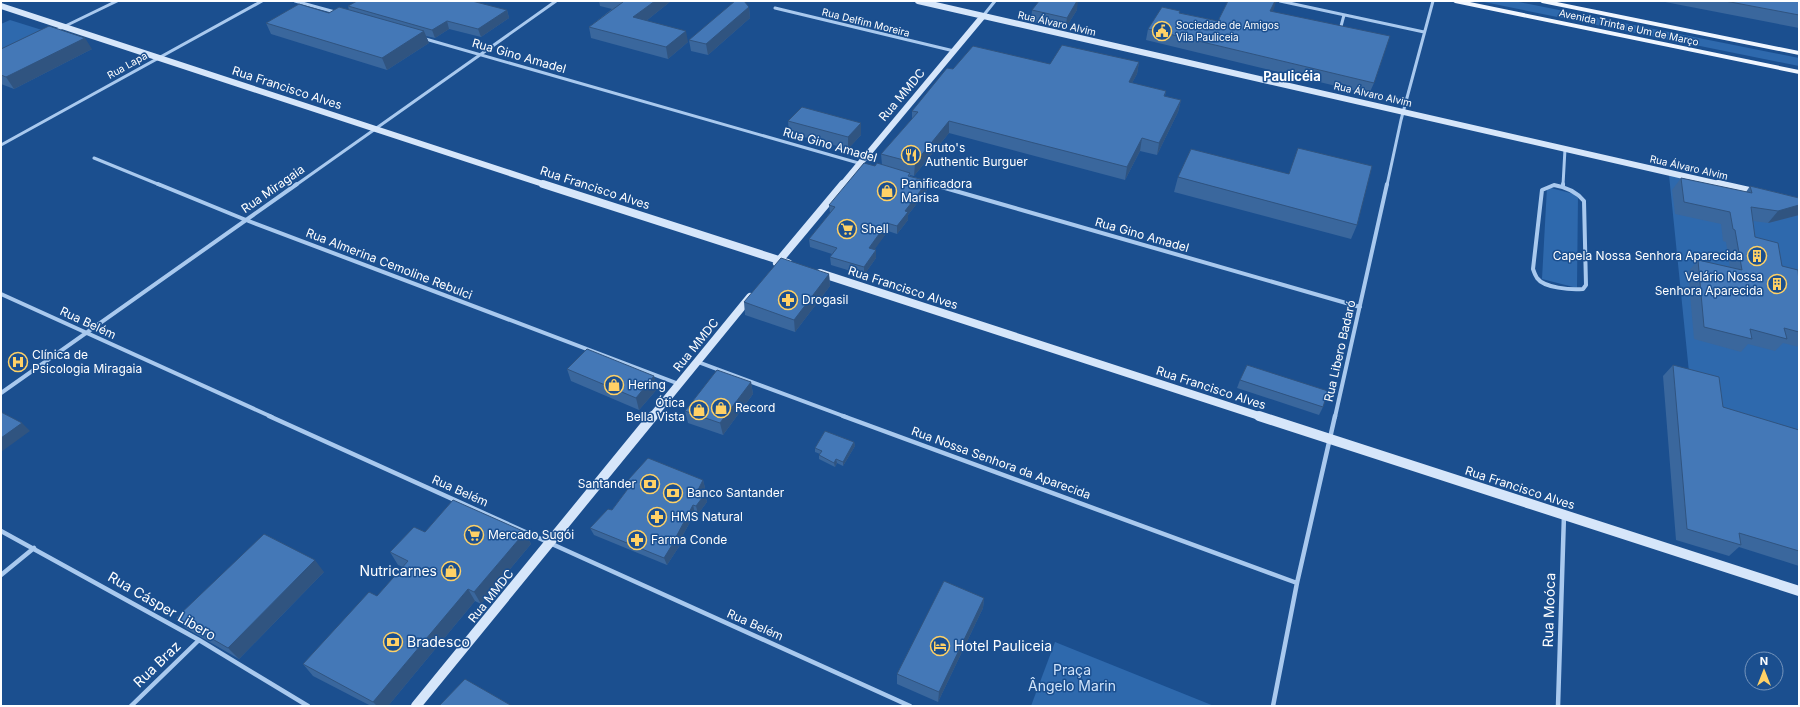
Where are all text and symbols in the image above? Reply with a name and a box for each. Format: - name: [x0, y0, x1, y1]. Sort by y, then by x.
- street label: Rua Delfim Moreira: [821, 5, 911, 39]
- street label: Avenida Trinta e Um de Março: [1558, 6, 1700, 48]
- street label: Rua Álvaro Alvim: [1017, 7, 1098, 38]
- place label: Sociedade de Amigos Vila Pauliceia: [1176, 19, 1279, 43]
- public building icon: Sociedade de Amigos Vila Pauliceia: [1151, 20, 1173, 42]
- street label: Rua Gino Amadel: [470, 35, 568, 76]
- street label: Rua Lapa: [105, 49, 149, 81]
- street label: Rua Francisco Alves: [230, 63, 344, 112]
- street label: Rua MMDC: [875, 65, 928, 124]
- district label: Paulicéia: [1263, 68, 1321, 84]
- street label: Rua Álvaro Alvim: [1333, 78, 1414, 109]
- street label: Rua Gino Amadel: [781, 124, 879, 165]
- place label: Bruto's Authentic Burguer: [925, 140, 1028, 169]
- restaurant icon: Bruto's Authentic Burguer: [900, 144, 922, 166]
- street label: Rua Álvaro Alvim: [1649, 151, 1730, 182]
- street label: Rua Miragaia: [238, 161, 307, 216]
- street label: Rua Francisco Alves: [538, 163, 652, 212]
- place label: Panificadora Marisa: [901, 176, 972, 205]
- shop icon: Panificadora Marisa: [876, 180, 898, 202]
- street label: Rua Gino Amadel: [1093, 214, 1191, 255]
- supermarket icon: Shell: [836, 218, 858, 240]
- place label: Shell: [861, 221, 889, 236]
- street label: Rua Almerina Cemoline Rebulci: [304, 225, 474, 302]
- building icon: Capela Nossa Senhora Aparecida: [1746, 245, 1768, 267]
- place label: Capela Nossa Senhora Aparecida: [1553, 248, 1743, 263]
- street label: Rua Francisco Alves: [846, 263, 960, 312]
- place label: Velário Nossa Senhora Aparecida: [1655, 269, 1763, 298]
- building icon: Velário Nossa Senhora Aparecida: [1766, 273, 1788, 295]
- pharmacy icon: Drogasil: [777, 289, 799, 311]
- place label: Drogasil: [802, 292, 848, 307]
- street label: Rua Libero Badaró: [1321, 299, 1359, 403]
- street label: Rua Belém: [58, 303, 119, 342]
- street label: Rua MMDC: [670, 315, 722, 374]
- place label: Clínica de Psicologia Miragaia: [32, 347, 142, 376]
- hospital icon: Clínica de Psicologia Miragaia: [7, 351, 29, 373]
- street label: Rua Francisco Alves: [1154, 363, 1268, 412]
- shop icon: Hering: [603, 374, 625, 396]
- place label: Hering: [628, 377, 666, 392]
- place label: Ótica Bella Vista: [626, 395, 685, 424]
- shop icon: Record: [710, 397, 732, 419]
- shop icon: Ótica Bella Vista: [688, 399, 710, 421]
- place label: Record: [735, 400, 775, 415]
- street label: Rua Nossa Senhora da Aparecida: [909, 423, 1093, 502]
- street label: Rua Francisco Alves: [1463, 463, 1577, 512]
- street label: Rua Belém: [430, 471, 491, 510]
- bank icon: Santander: [639, 473, 661, 495]
- place label: Santander: [578, 476, 636, 491]
- bank icon: Banco Santander: [662, 482, 684, 504]
- place label: Banco Santander: [687, 485, 785, 500]
- pharmacy icon: HMS Natural: [646, 506, 668, 528]
- place label: HMS Natural: [671, 509, 743, 524]
- supermarket icon: Mercado Sugói: [463, 524, 485, 546]
- place label: Mercado Sugói: [488, 527, 574, 542]
- pharmacy icon: Farma Conde: [626, 529, 648, 551]
- place label: Farma Conde: [651, 532, 727, 547]
- shop icon: Nutricarnes: [440, 560, 462, 582]
- place label: Nutricarnes: [359, 562, 437, 579]
- street label: Rua MMDC: [465, 566, 517, 625]
- street label: Rua Cásper Libero: [105, 568, 219, 643]
- street label: Rua Moóca: [1539, 572, 1558, 648]
- street label: Rua Belém: [725, 605, 786, 644]
- bank icon: Bradesco: [382, 631, 404, 653]
- place label: Bradesco: [407, 633, 470, 650]
- hotel icon: Hotel Pauliceia: [929, 635, 951, 657]
- street label: Rua Braz: [129, 637, 184, 690]
- place label: Hotel Pauliceia: [954, 637, 1052, 654]
- north arrow: [1744, 651, 1784, 691]
- text: N: [1760, 654, 1768, 668]
- park label: Praça Ângelo Marin: [1028, 661, 1116, 694]

